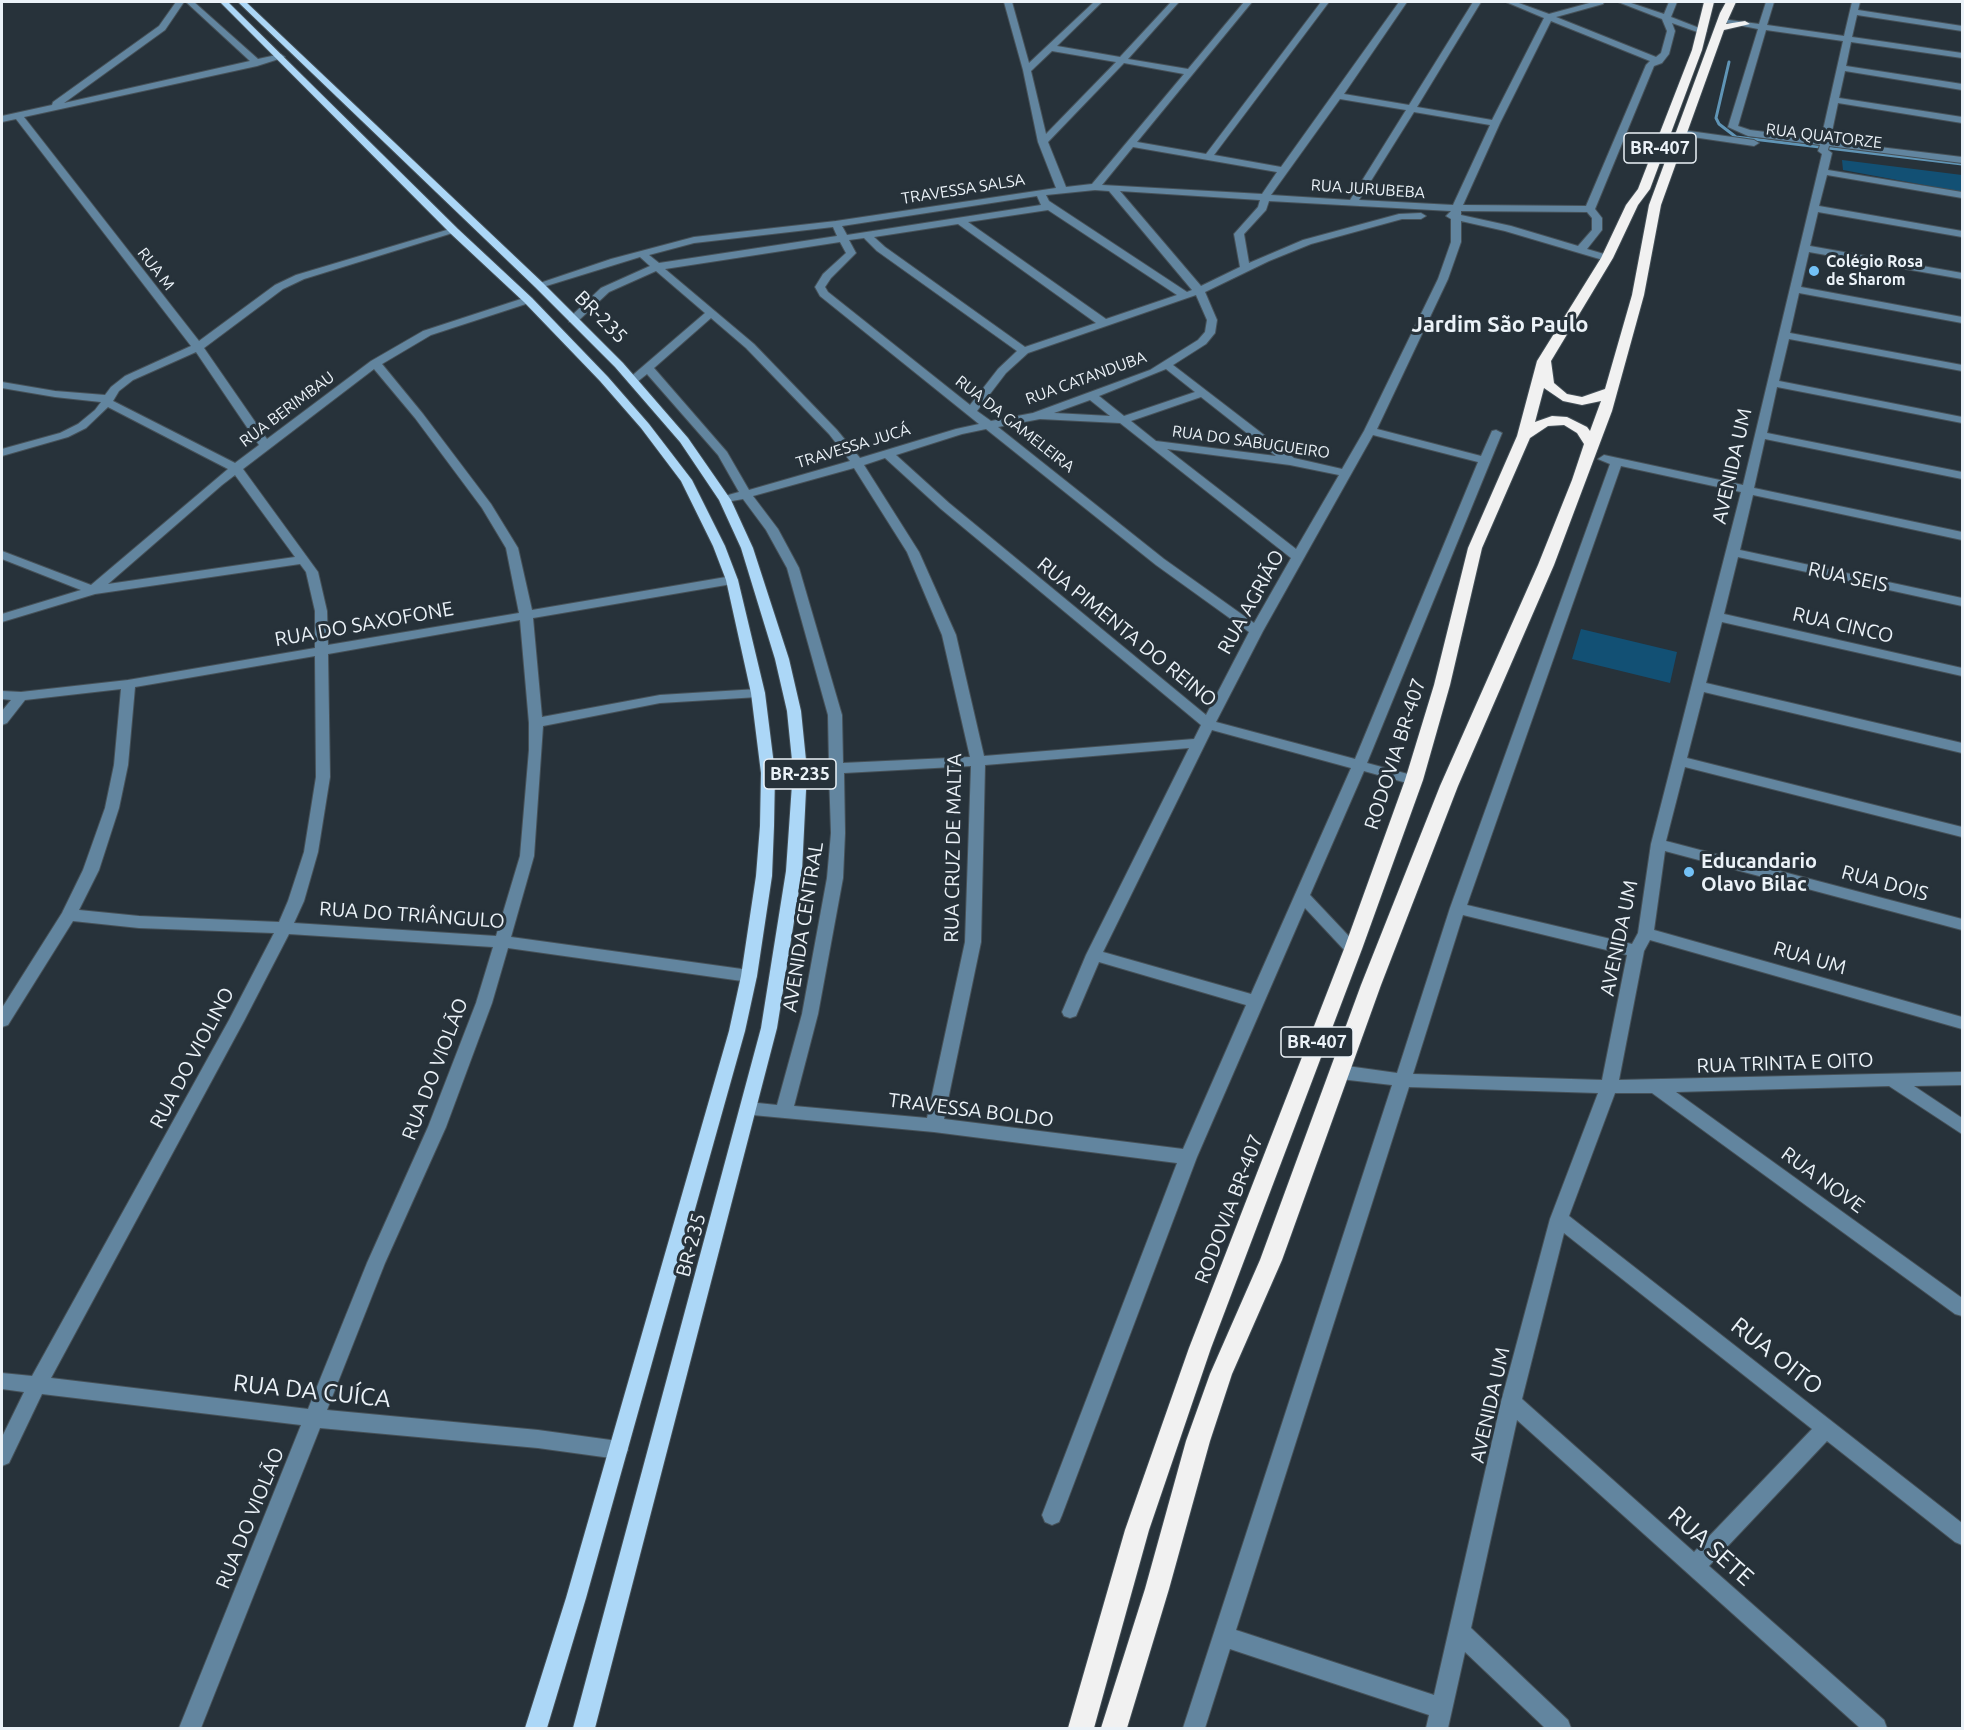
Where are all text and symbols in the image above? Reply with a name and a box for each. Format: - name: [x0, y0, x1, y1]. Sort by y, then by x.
- street label: RUA QUATORZE: [1765, 119, 1883, 153]
- road number: BR-407: [1624, 133, 1696, 163]
- street label: TRAVESSA SALSA: [900, 170, 1026, 208]
- street label: RUA JURUBEBA: [1310, 175, 1426, 203]
- street label: RUA M: [133, 244, 179, 294]
- place label: Colégio Rosa de Sharom: [1826, 252, 1923, 290]
- marker: Colégio Rosa de Sharom: [1807, 264, 1821, 278]
- street label: BR-235: [570, 286, 632, 348]
- district label: Jardim São Paulo: [1411, 312, 1589, 338]
- street label: RUA CATANDUBA: [1023, 347, 1149, 409]
- street label: RUA BERIMBAU: [236, 367, 338, 451]
- street label: RUA DA GAMELEIRA: [952, 371, 1078, 477]
- street label: AVENIDA UM: [1707, 406, 1757, 526]
- street label: TRAVESSA JUCÁ: [794, 420, 912, 472]
- street label: RUA DO SABUGUEIRO: [1171, 421, 1331, 463]
- street label: RUA AGRIÃO: [1212, 546, 1290, 658]
- street label: RUA PIMENTA DO REINO: [1032, 552, 1222, 712]
- street label: RUA SEIS: [1806, 557, 1890, 597]
- street label: RUA DO SAXOFONE: [273, 596, 455, 652]
- street label: RUA CINCO: [1790, 602, 1896, 648]
- street label: RODOVIA BR-407: [1359, 675, 1431, 833]
- street label: RUA CRUZ DE MALTA: [939, 753, 967, 943]
- road number: BR-235: [764, 759, 836, 789]
- street label: AVENIDA CENTRAL: [778, 840, 828, 1014]
- place label: Educandario Olavo Bilac: [1701, 849, 1817, 896]
- street label: RUA DOIS: [1839, 860, 1931, 906]
- marker: Educandario Olavo Bilac: [1682, 865, 1696, 879]
- street label: AVENIDA UM: [1595, 878, 1643, 998]
- street label: RUA DO TRIÂNGULO: [318, 897, 506, 933]
- street label: RUA UM: [1771, 936, 1849, 980]
- street label: RUA DO VIOLINO: [145, 983, 239, 1133]
- street label: RUA DO VIOLÃO: [397, 995, 473, 1143]
- road number: BR-407: [1281, 1027, 1353, 1057]
- street label: RUA TRINTA E OITO: [1696, 1048, 1874, 1078]
- street label: TRAVESSA BOLDO: [887, 1088, 1055, 1132]
- street label: RODOVIA BR-407: [1190, 1131, 1268, 1287]
- street label: RUA NOVE: [1777, 1142, 1869, 1218]
- street label: BR-235: [671, 1211, 711, 1279]
- street label: RUA OITO: [1725, 1311, 1829, 1401]
- street label: AVENIDA UM: [1465, 1345, 1515, 1465]
- street label: RUA DA CUÍCA: [232, 1368, 392, 1414]
- street label: RUA DO VIOLÃO: [211, 1444, 289, 1592]
- street label: RUA SETE: [1662, 1500, 1760, 1592]

